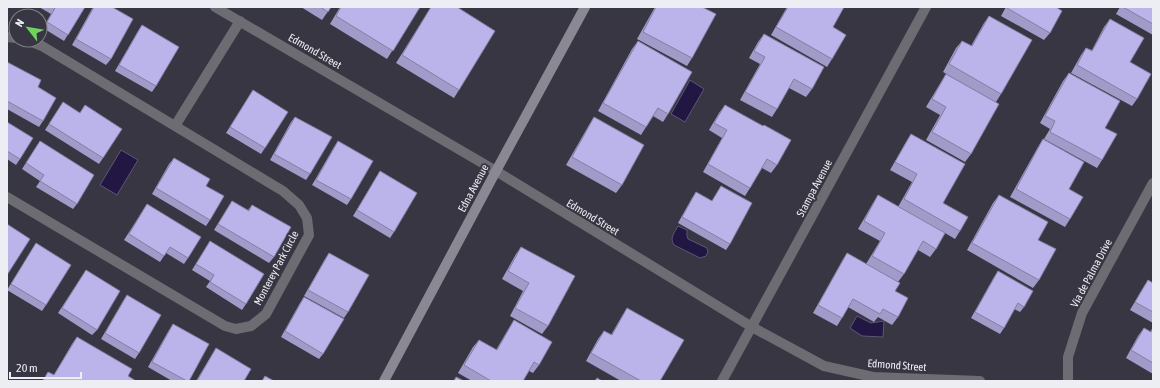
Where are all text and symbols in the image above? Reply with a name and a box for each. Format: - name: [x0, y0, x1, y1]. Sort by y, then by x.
- north arrow: [8, 8, 48, 48]
- text: N: [13, 17, 26, 29]
- street label: Edmond Street: [286, 31, 344, 71]
- street label: Stampa Avenue: [794, 157, 834, 219]
- street label: Edna Avenue: [455, 162, 491, 214]
- street label: Edmond Street: [565, 197, 621, 237]
- street label: Monterey Park Circle: [251, 229, 301, 307]
- street label: Via de Palma Drive: [1068, 237, 1114, 309]
- scale bar: [10, 354, 81, 380]
- street label: Edmond Street: [867, 357, 927, 373]
- text: 20 m: [16, 361, 38, 375]

